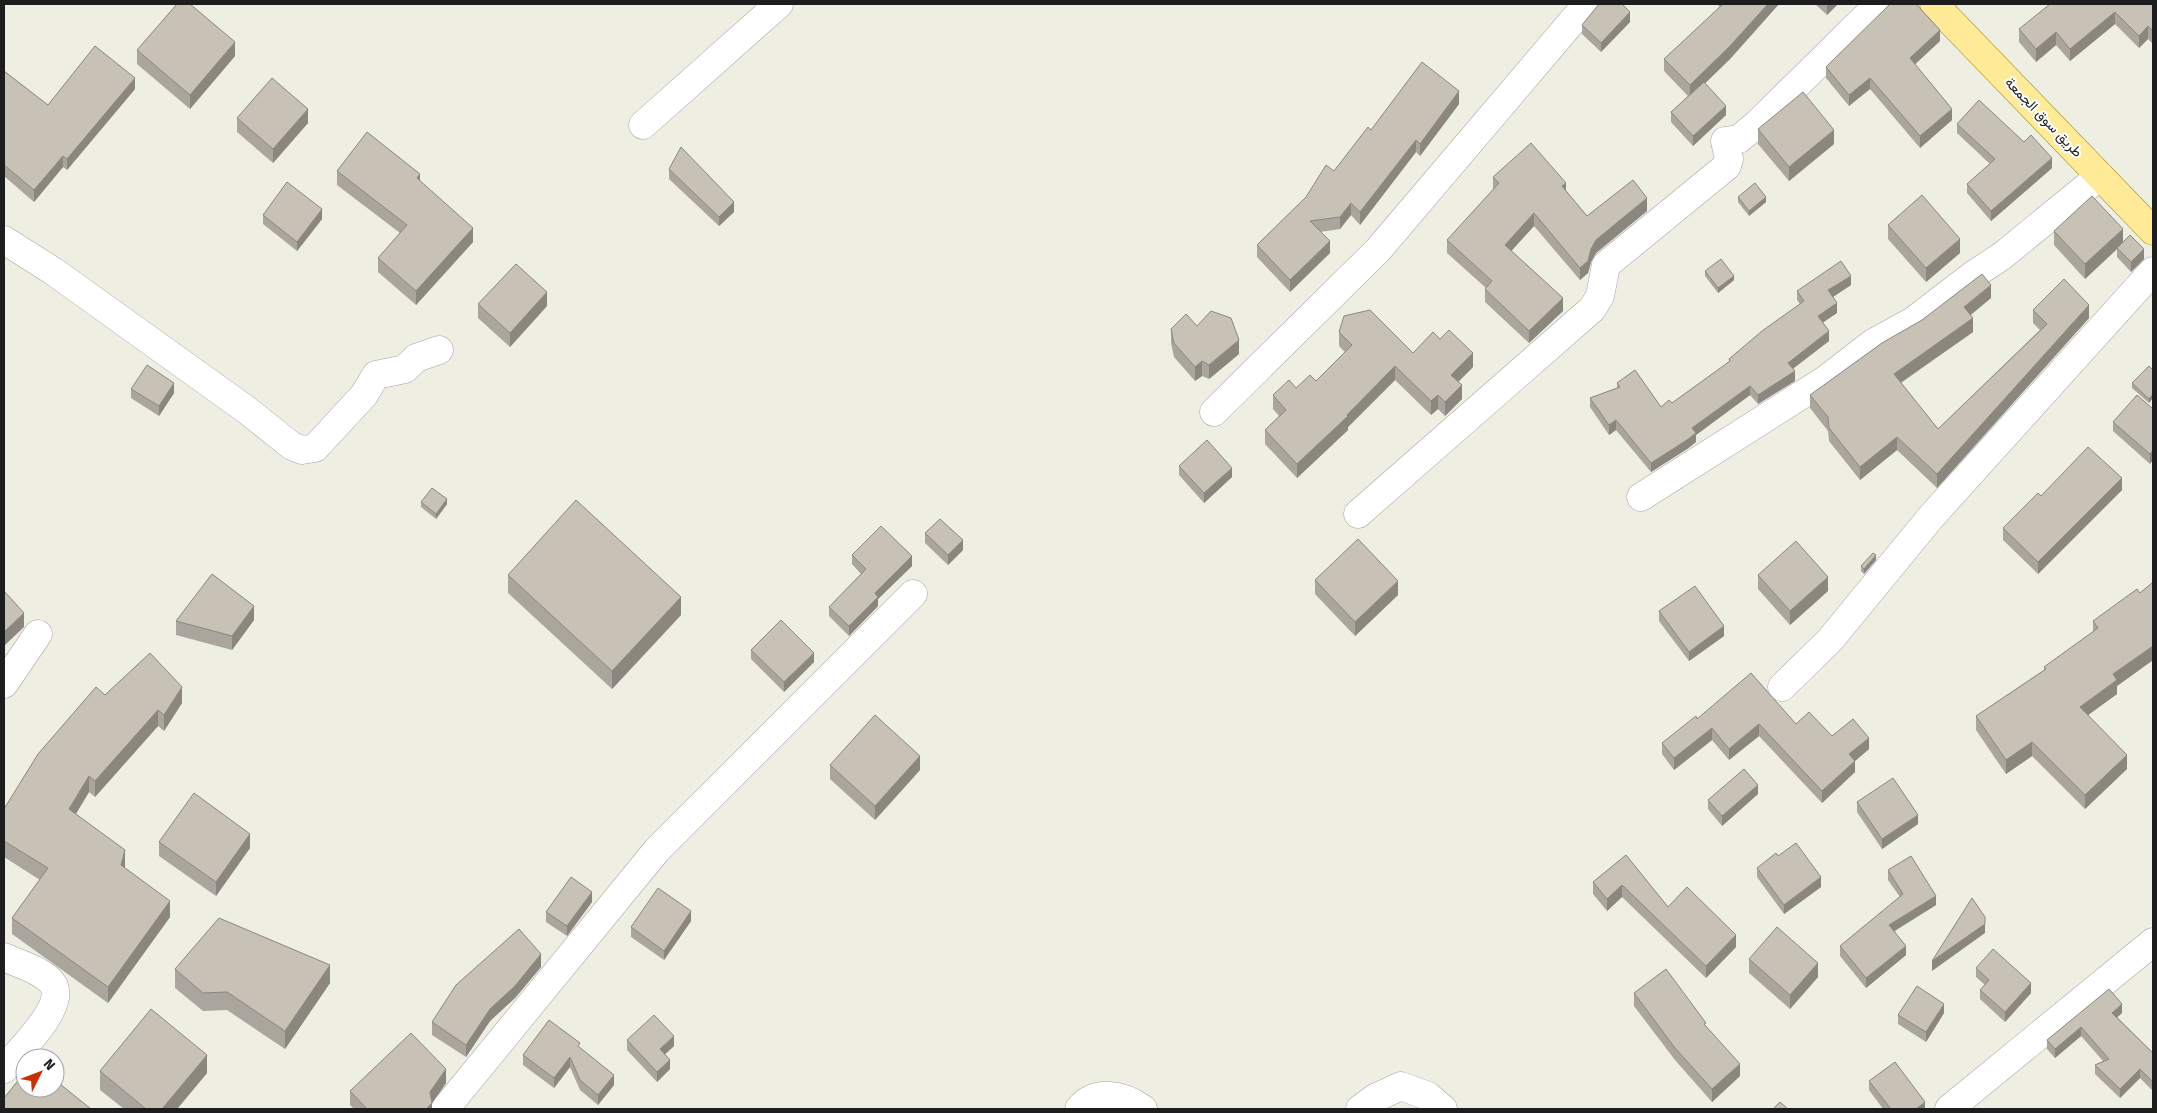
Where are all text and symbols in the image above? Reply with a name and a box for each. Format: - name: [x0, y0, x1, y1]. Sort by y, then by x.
- street label: طريق سوق الجمعة: [2001, 74, 2086, 161]
- north arrow: [15, 1048, 65, 1098]
- text: N: [40, 1055, 59, 1074]

